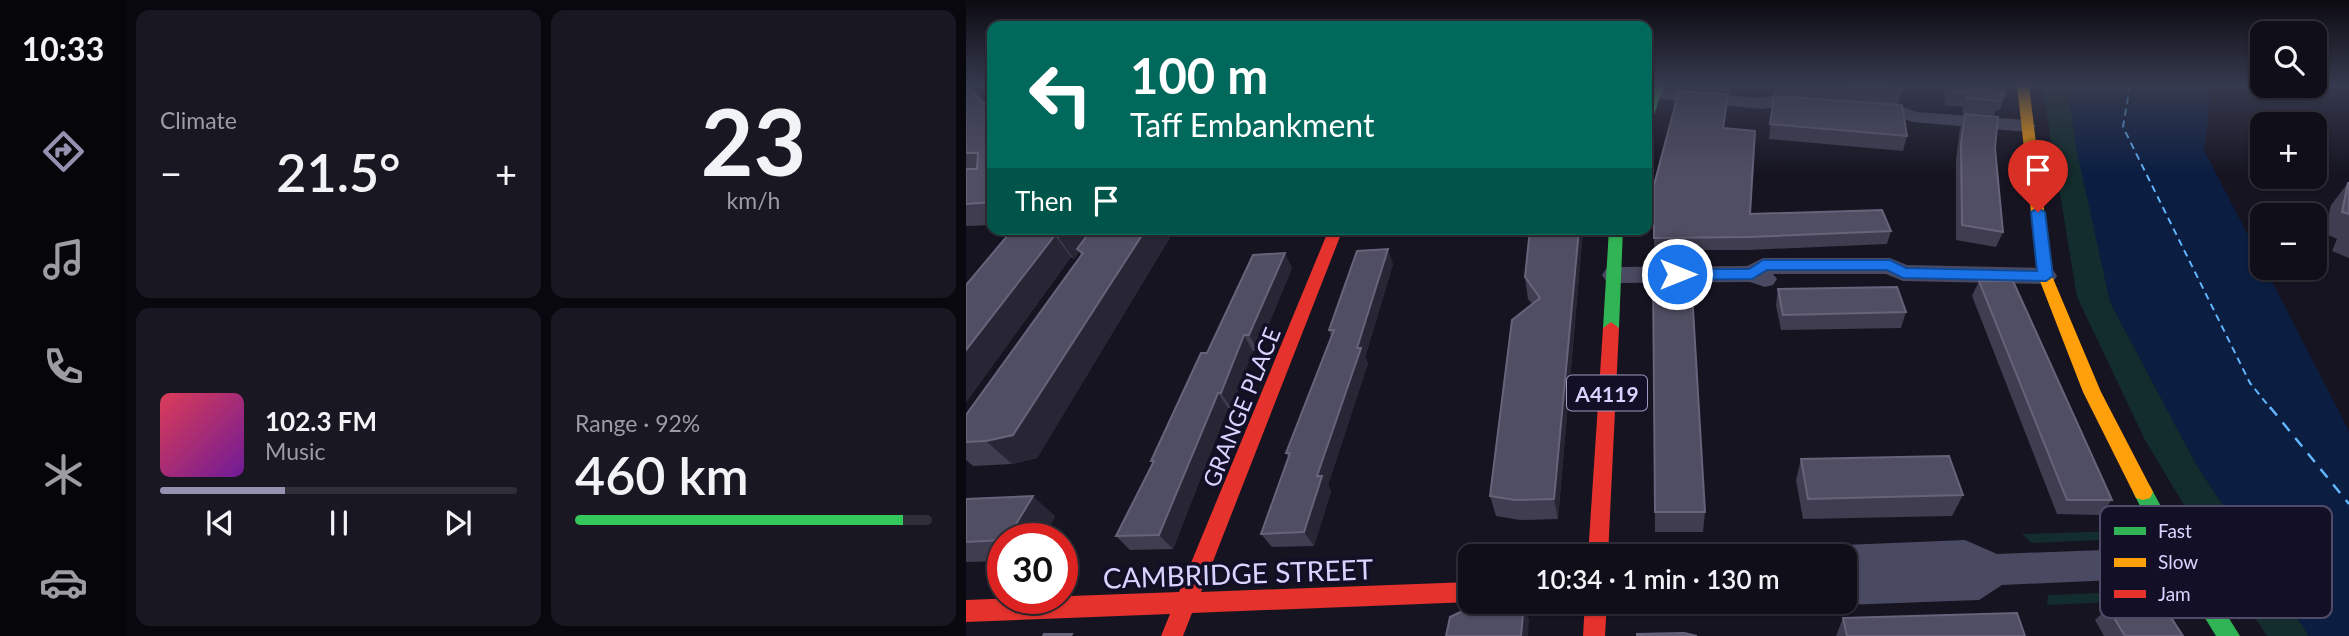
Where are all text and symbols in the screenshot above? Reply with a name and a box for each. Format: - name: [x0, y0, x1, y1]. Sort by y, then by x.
- map controls: [2250, 21, 2327, 280]
- button: search: [2250, 21, 2327, 98]
- text: 10:33: [22, 29, 104, 68]
- text: 100 m: [1130, 46, 1268, 104]
- icon: left: [1015, 49, 1106, 140]
- text: 23: [701, 86, 806, 195]
- text: Taff Embankment: [1130, 105, 1374, 144]
- text: Climate: [160, 106, 237, 134]
- button: +: [2250, 112, 2327, 189]
- icon: directions: [39, 127, 88, 176]
- pin: [2008, 140, 2068, 212]
- text: 21.5°: [276, 141, 401, 203]
- text: −: [160, 150, 182, 196]
- text: +: [495, 150, 517, 196]
- icon: arrive: [2019, 151, 2057, 189]
- icon: arrive: [1087, 182, 1125, 220]
- text: Then: [1015, 185, 1073, 217]
- text: km/h: [727, 186, 780, 214]
- button: −: [2250, 203, 2327, 280]
- icon: music: [39, 235, 88, 284]
- position arrow: [1640, 237, 1714, 311]
- street label: GRANGE PLACE: [1196, 323, 1286, 491]
- icon: phone: [39, 342, 88, 391]
- road number: A4119: [1567, 376, 1647, 410]
- text: 102.3 FM: [265, 405, 377, 437]
- text: Range · 92%: [575, 409, 700, 437]
- text: Music: [265, 437, 325, 465]
- text: 460 km: [575, 444, 749, 506]
- icon: climate: [39, 450, 88, 499]
- icon: previous: [201, 504, 239, 542]
- icon: pause: [320, 504, 358, 542]
- icon: next: [439, 504, 477, 542]
- legend: [2100, 506, 2332, 618]
- text: Fast: [2158, 519, 2192, 542]
- speed limit sign: 30: [987, 523, 1078, 614]
- text: Slow: [2158, 550, 2198, 573]
- street label: CAMBRIDGE STREET: [1102, 551, 1374, 595]
- icon: car: [39, 558, 88, 607]
- text: 10:34 · 1 min · 130 m: [1535, 563, 1780, 595]
- text: Jam: [2158, 582, 2191, 605]

